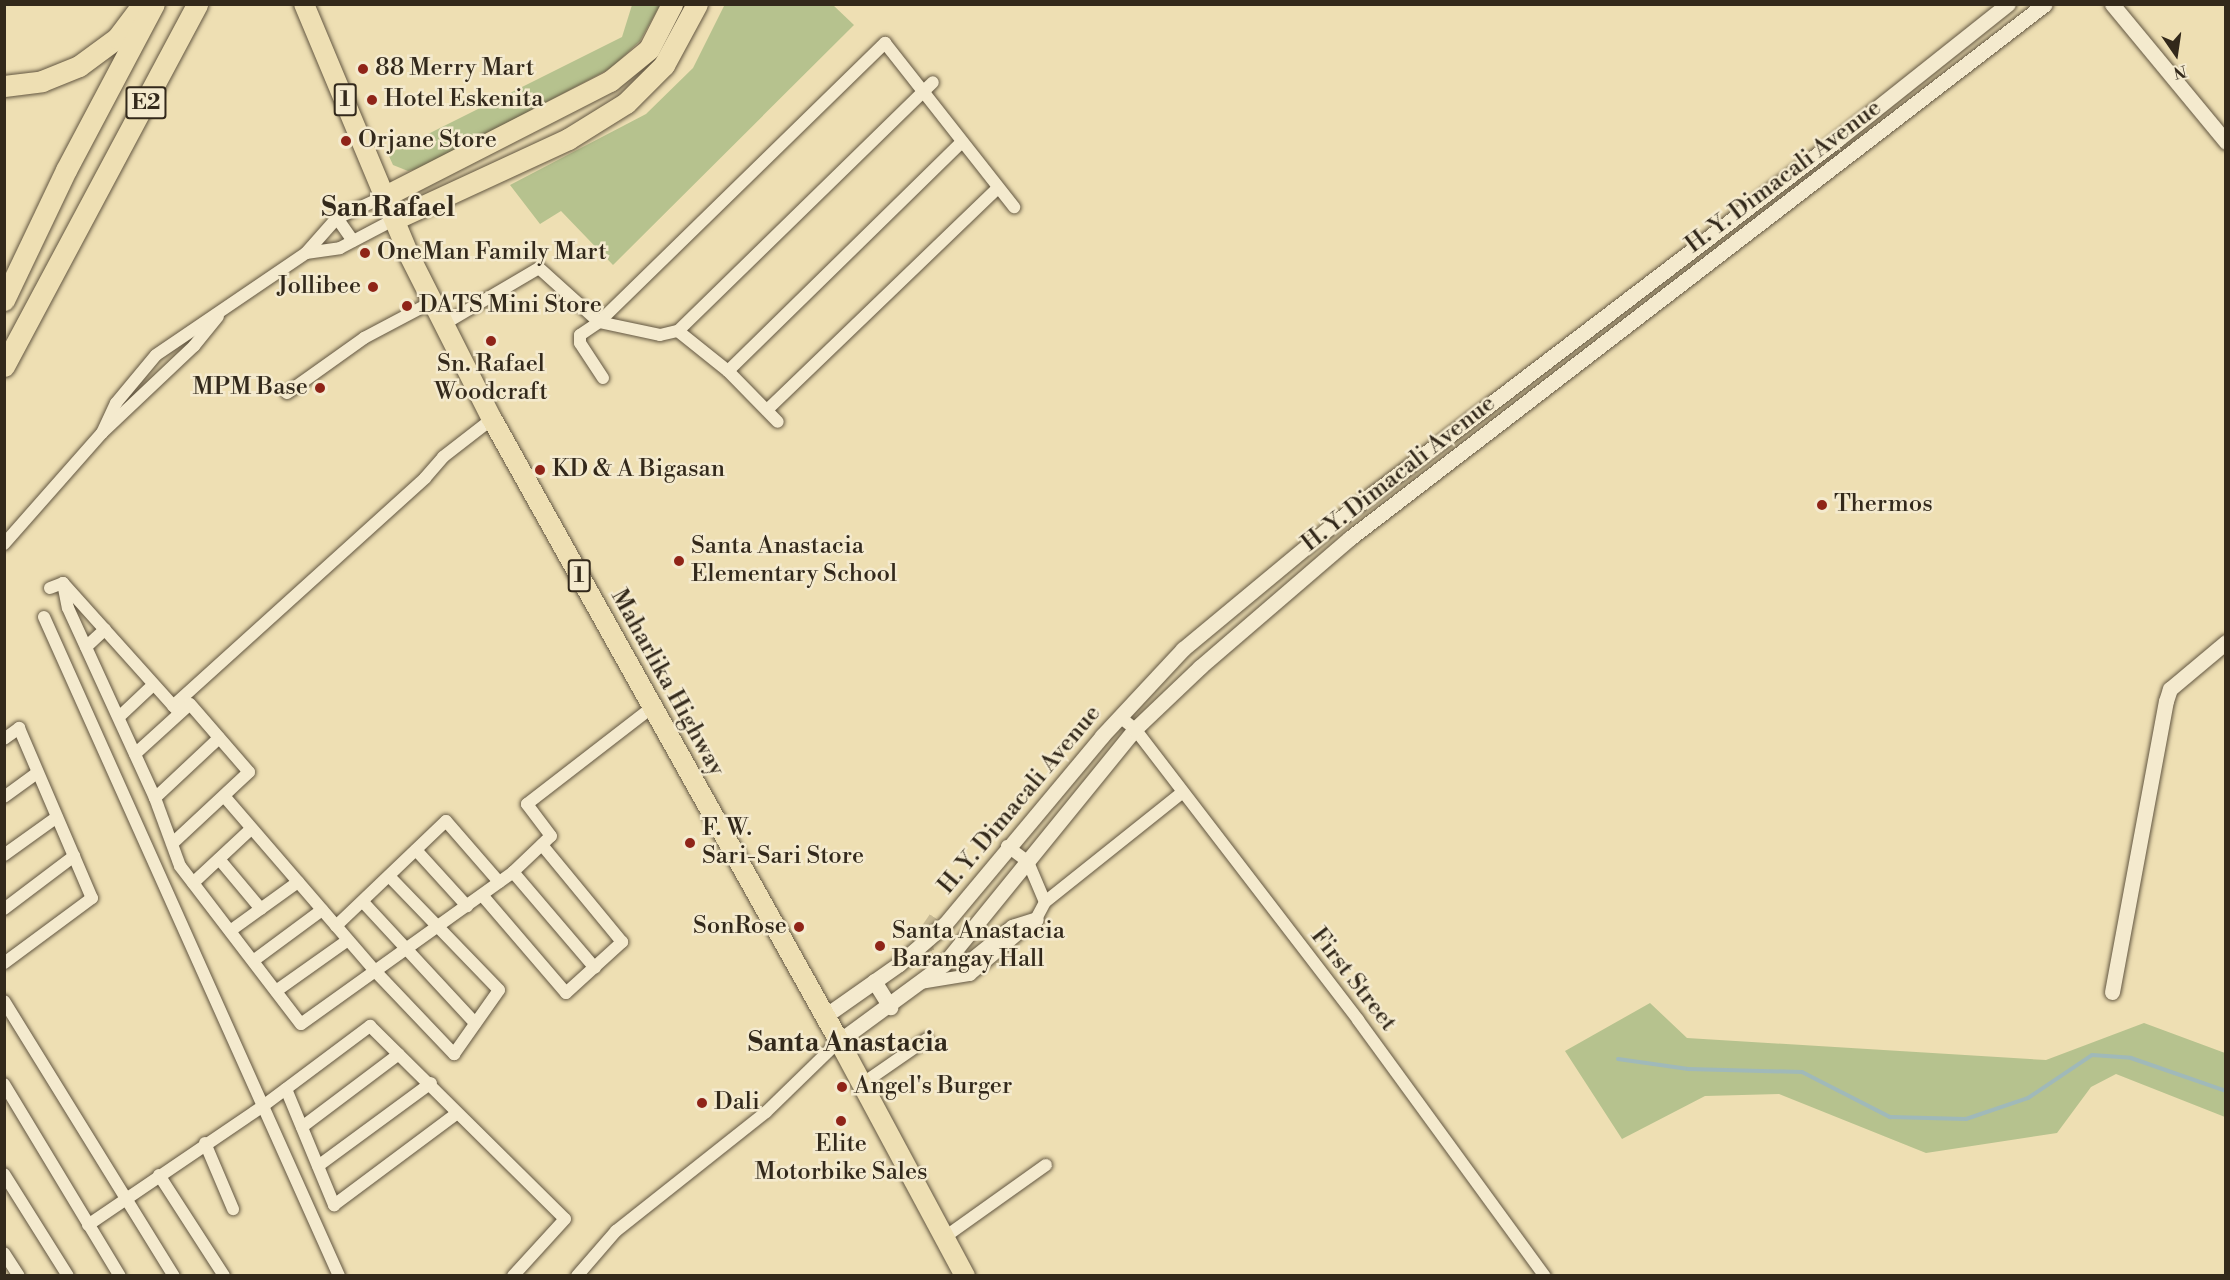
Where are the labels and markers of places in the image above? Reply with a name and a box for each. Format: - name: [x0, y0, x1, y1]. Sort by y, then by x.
- place label: 88 Merry Mart: [375, 55, 534, 83]
- marker: 88 Merry Mart: [356, 62, 370, 76]
- place label: Hotel Eskenita: [384, 86, 544, 114]
- marker: Hotel Eskenita: [365, 93, 379, 107]
- place label: Orjane Store: [358, 127, 497, 155]
- marker: Orjane Store: [339, 134, 353, 148]
- place label: OneMan Family Mart: [377, 239, 607, 267]
- marker: OneMan Family Mart: [358, 246, 372, 260]
- place label: Jollibee: [277, 273, 361, 301]
- marker: Jollibee: [366, 280, 380, 294]
- place label: DATS Mini Store: [419, 292, 602, 320]
- marker: DATS Mini Store: [400, 299, 414, 313]
- marker: Sn. Rafael Woodcraft: [484, 334, 498, 348]
- place label: Sn. Rafael Woodcraft: [434, 351, 548, 407]
- place label: MPM Base: [193, 374, 308, 402]
- marker: MPM Base: [313, 381, 327, 395]
- place label: KD & A Bigasan: [552, 456, 725, 484]
- marker: KD & A Bigasan: [533, 463, 547, 477]
- place label: Thermos: [1834, 491, 1933, 519]
- marker: Thermos: [1815, 498, 1829, 512]
- place label: Santa Anastacia Elementary School: [691, 533, 897, 589]
- marker: Santa Anastacia Elementary School: [672, 554, 686, 568]
- place label: F. W. Sari-Sari Store: [702, 815, 864, 871]
- marker: F. W. Sari-Sari Store: [683, 836, 697, 850]
- place label: SonRose: [693, 913, 787, 941]
- place label: Santa Anastacia Barangay Hall: [892, 918, 1065, 974]
- marker: SonRose: [792, 920, 806, 934]
- marker: Santa Anastacia Barangay Hall: [873, 939, 887, 953]
- place label: Angel's Burger: [854, 1073, 1012, 1101]
- marker: Angel's Burger: [835, 1080, 849, 1094]
- place label: Dali: [714, 1089, 760, 1117]
- marker: Dali: [695, 1096, 709, 1110]
- marker: Elite Motorbike Sales: [834, 1114, 848, 1128]
- place label: Elite Motorbike Sales: [754, 1131, 928, 1187]

